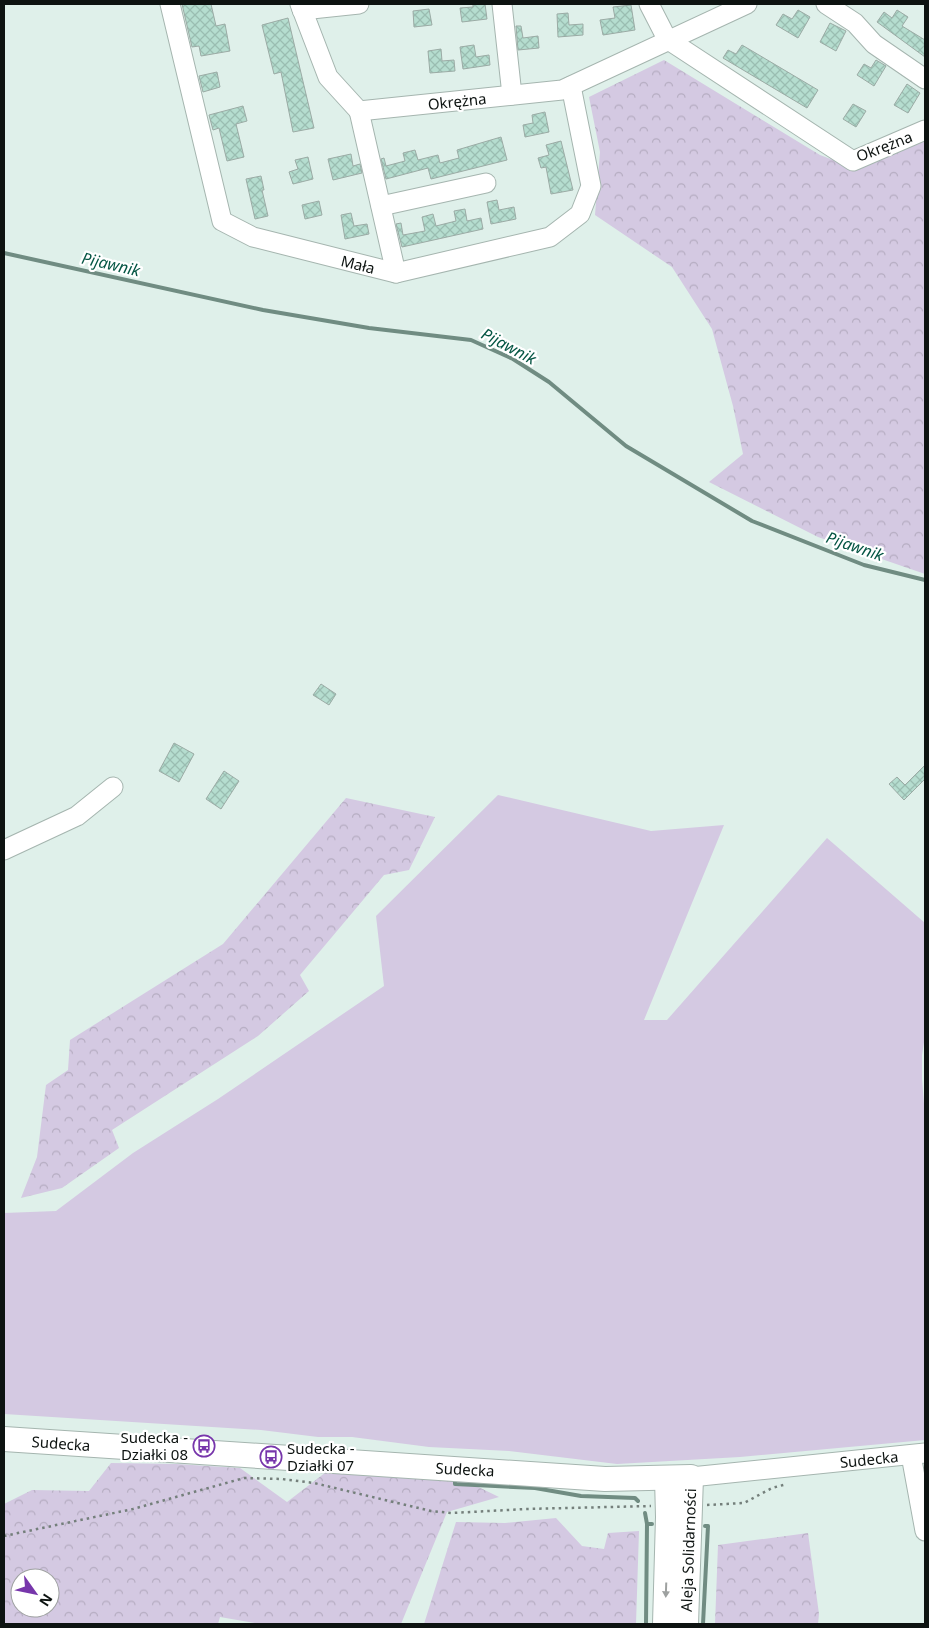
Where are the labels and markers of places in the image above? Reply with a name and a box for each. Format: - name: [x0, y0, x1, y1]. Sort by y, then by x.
- place label: Sudecka - Działki 08: [120, 1427, 188, 1464]
- bus stop icon: Sudecka - Działki 08: [192, 1434, 216, 1458]
- place label: Sudecka - Działki 07: [287, 1438, 355, 1475]
- bus stop icon: Sudecka - Działki 07: [259, 1445, 283, 1469]

